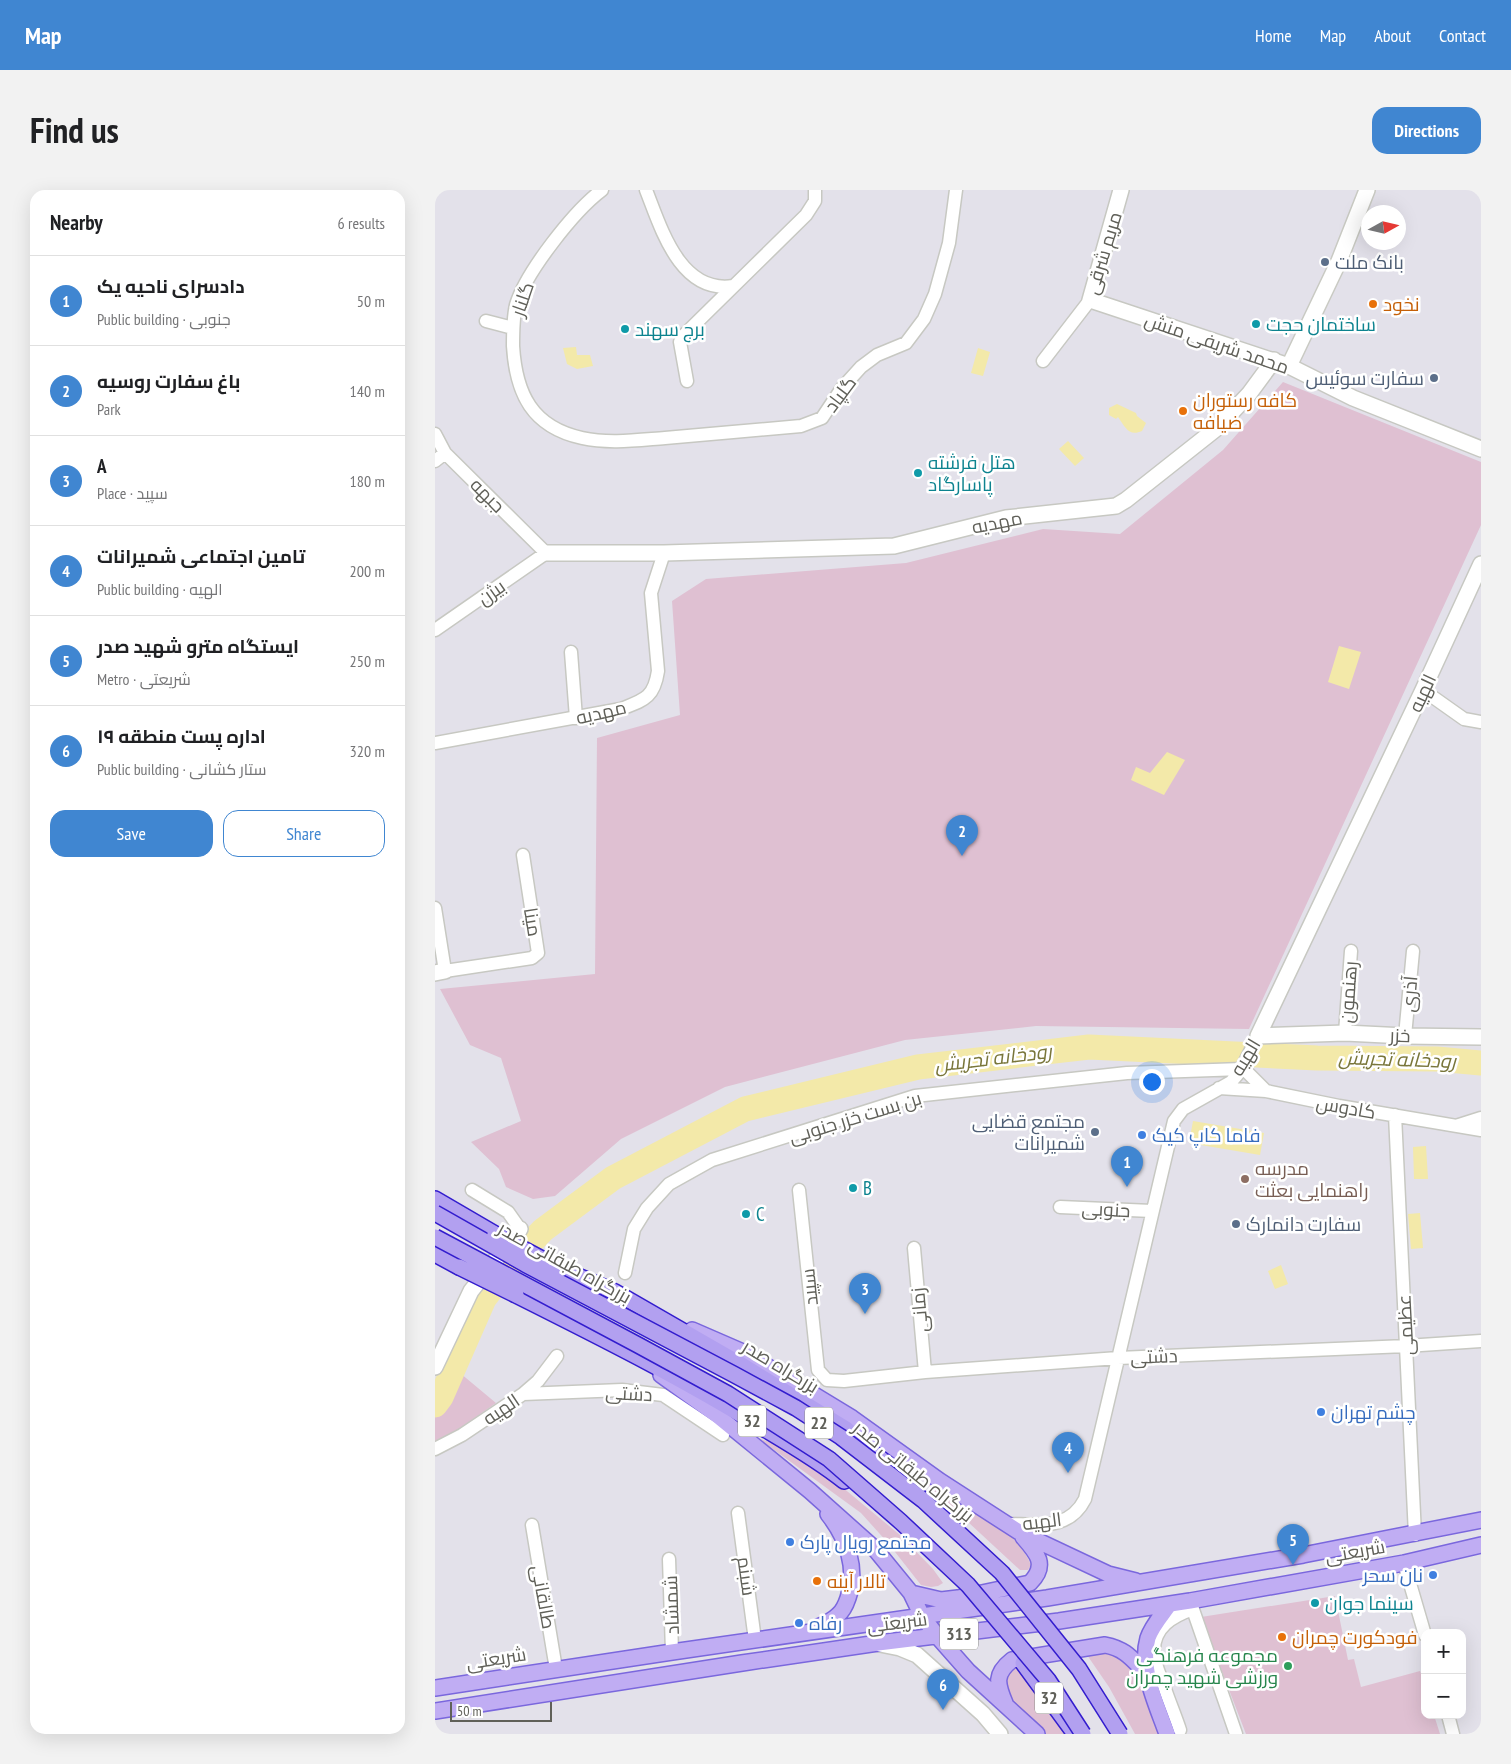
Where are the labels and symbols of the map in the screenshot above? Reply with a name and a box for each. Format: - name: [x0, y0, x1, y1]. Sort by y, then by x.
- north arrow: [1361, 205, 1406, 250]
- street label: مریم شرقی: [1079, 209, 1129, 298]
- place label: بانک ملت: [1335, 250, 1404, 274]
- marker: بانک ملت: [1319, 256, 1331, 268]
- street label: گلنار: [505, 279, 539, 320]
- place label: نخود: [1383, 292, 1420, 316]
- marker: نخود: [1367, 298, 1379, 310]
- street label: محمد شریفی منش: [1142, 307, 1292, 379]
- place label: ساختمان حجت: [1266, 312, 1376, 336]
- place label: برج سهند: [635, 317, 705, 343]
- marker: ساختمان حجت: [1250, 318, 1262, 330]
- marker: برج سهند: [619, 323, 631, 335]
- place label: سفارت سوئیس: [1305, 366, 1424, 390]
- street label: گلپاد: [819, 371, 861, 417]
- marker: سفارت سوئیس: [1428, 372, 1440, 384]
- place label: کافه رستوران ضیافه: [1193, 388, 1297, 434]
- marker: کافه رستوران ضیافه: [1177, 405, 1189, 417]
- place label: هتل فرشته پاسارگاد: [928, 450, 1016, 497]
- marker: هتل فرشته پاسارگاد: [912, 467, 924, 479]
- street label: جبهه: [465, 472, 511, 518]
- street label: مهدیه: [970, 505, 1024, 539]
- street label: بیژن: [472, 574, 510, 610]
- street label: الهیه: [1403, 670, 1441, 716]
- street label: مهدیه: [573, 695, 629, 729]
- pin: 2: [946, 815, 978, 856]
- street label: مینا: [519, 906, 547, 938]
- street label: رهنمون: [1334, 960, 1362, 1024]
- street label: آذری: [1395, 975, 1423, 1013]
- street label: خزر: [1388, 1023, 1411, 1047]
- street label: الهیه: [1225, 1034, 1265, 1080]
- water label: رودخانه تجریش: [933, 1038, 1055, 1078]
- water label: رودخانه تجریش: [1338, 1044, 1458, 1074]
- your location: [1139, 1069, 1165, 1095]
- street label: بن بست خزر جنوبی: [786, 1085, 924, 1149]
- street label: کادوس: [1314, 1090, 1378, 1124]
- place label: مجتمع قضایی شمیرانات: [972, 1109, 1085, 1155]
- place label: فاما کاپ کیک: [1152, 1123, 1260, 1148]
- marker: مجتمع قضایی شمیرانات: [1089, 1126, 1101, 1138]
- marker: فاما کاپ کیک: [1136, 1129, 1148, 1141]
- pin: 1: [1111, 1146, 1143, 1187]
- place label: مدرسه راهنمایی بعثت: [1255, 1156, 1368, 1202]
- marker: مدرسه راهنمایی بعثت: [1239, 1173, 1251, 1185]
- place label: B: [863, 1176, 872, 1200]
- marker: B: [847, 1182, 859, 1194]
- street label: جنوبی: [1081, 1196, 1131, 1222]
- place label: C: [756, 1202, 765, 1226]
- marker: C: [740, 1208, 752, 1220]
- place label: سفارت دانمارک: [1246, 1212, 1361, 1236]
- street label: بزرگراه طبقاتی صدر: [493, 1215, 636, 1309]
- marker: سفارت دانمارک: [1230, 1218, 1242, 1230]
- street label: سپید: [795, 1267, 823, 1307]
- pin: 3: [849, 1273, 881, 1314]
- street label: زمانی: [905, 1287, 933, 1333]
- street label: عظیمی: [1391, 1294, 1419, 1356]
- street label: بزرگراه صدر: [737, 1333, 824, 1398]
- street label: دشتی: [1130, 1343, 1178, 1369]
- street label: دشتی: [605, 1380, 653, 1406]
- street label: الهیه: [478, 1388, 524, 1430]
- place label: چشم تهران: [1331, 1400, 1416, 1426]
- road number: 32: [738, 1406, 766, 1436]
- marker: چشم تهران: [1315, 1406, 1327, 1418]
- road number: 22: [805, 1408, 833, 1438]
- street label: بزرگراه طبقاتی صدر: [848, 1414, 979, 1527]
- pin: 4: [1052, 1432, 1084, 1473]
- street label: الهیه: [1021, 1507, 1063, 1535]
- pin: 5: [1277, 1524, 1309, 1565]
- place label: مجتمع رویال پارک: [800, 1530, 931, 1556]
- street label: شریعتی: [1323, 1534, 1387, 1568]
- marker: مجتمع رویال پارک: [784, 1536, 796, 1548]
- street label: شبنم: [730, 1555, 762, 1597]
- street label: طالقانی: [527, 1563, 561, 1631]
- place label: نان سحر: [1362, 1563, 1423, 1587]
- place label: تالار آینه: [827, 1569, 886, 1593]
- marker: نان سحر: [1427, 1569, 1439, 1581]
- street label: شمشاد: [658, 1575, 684, 1635]
- marker: تالار آینه: [811, 1575, 823, 1587]
- place label: سینما جوان: [1325, 1591, 1414, 1615]
- marker: سینما جوان: [1309, 1597, 1321, 1609]
- street label: شریعتی: [865, 1606, 929, 1638]
- place label: رفاه: [809, 1611, 842, 1635]
- marker: رفاه: [793, 1617, 805, 1629]
- road number: 313: [940, 1618, 978, 1650]
- place label: فودکورت چمران: [1292, 1625, 1417, 1650]
- marker: فودکورت چمران: [1276, 1631, 1288, 1643]
- street label: شریعتی: [464, 1641, 528, 1675]
- place label: مجموعه فرهنگی ورزشی شهید چمران: [1126, 1643, 1278, 1690]
- marker: مجموعه فرهنگی ورزشی شهید چمران: [1282, 1660, 1294, 1672]
- pin: 6: [927, 1669, 959, 1710]
- road number: 32: [1035, 1682, 1063, 1714]
- scale bar: [450, 1699, 553, 1722]

